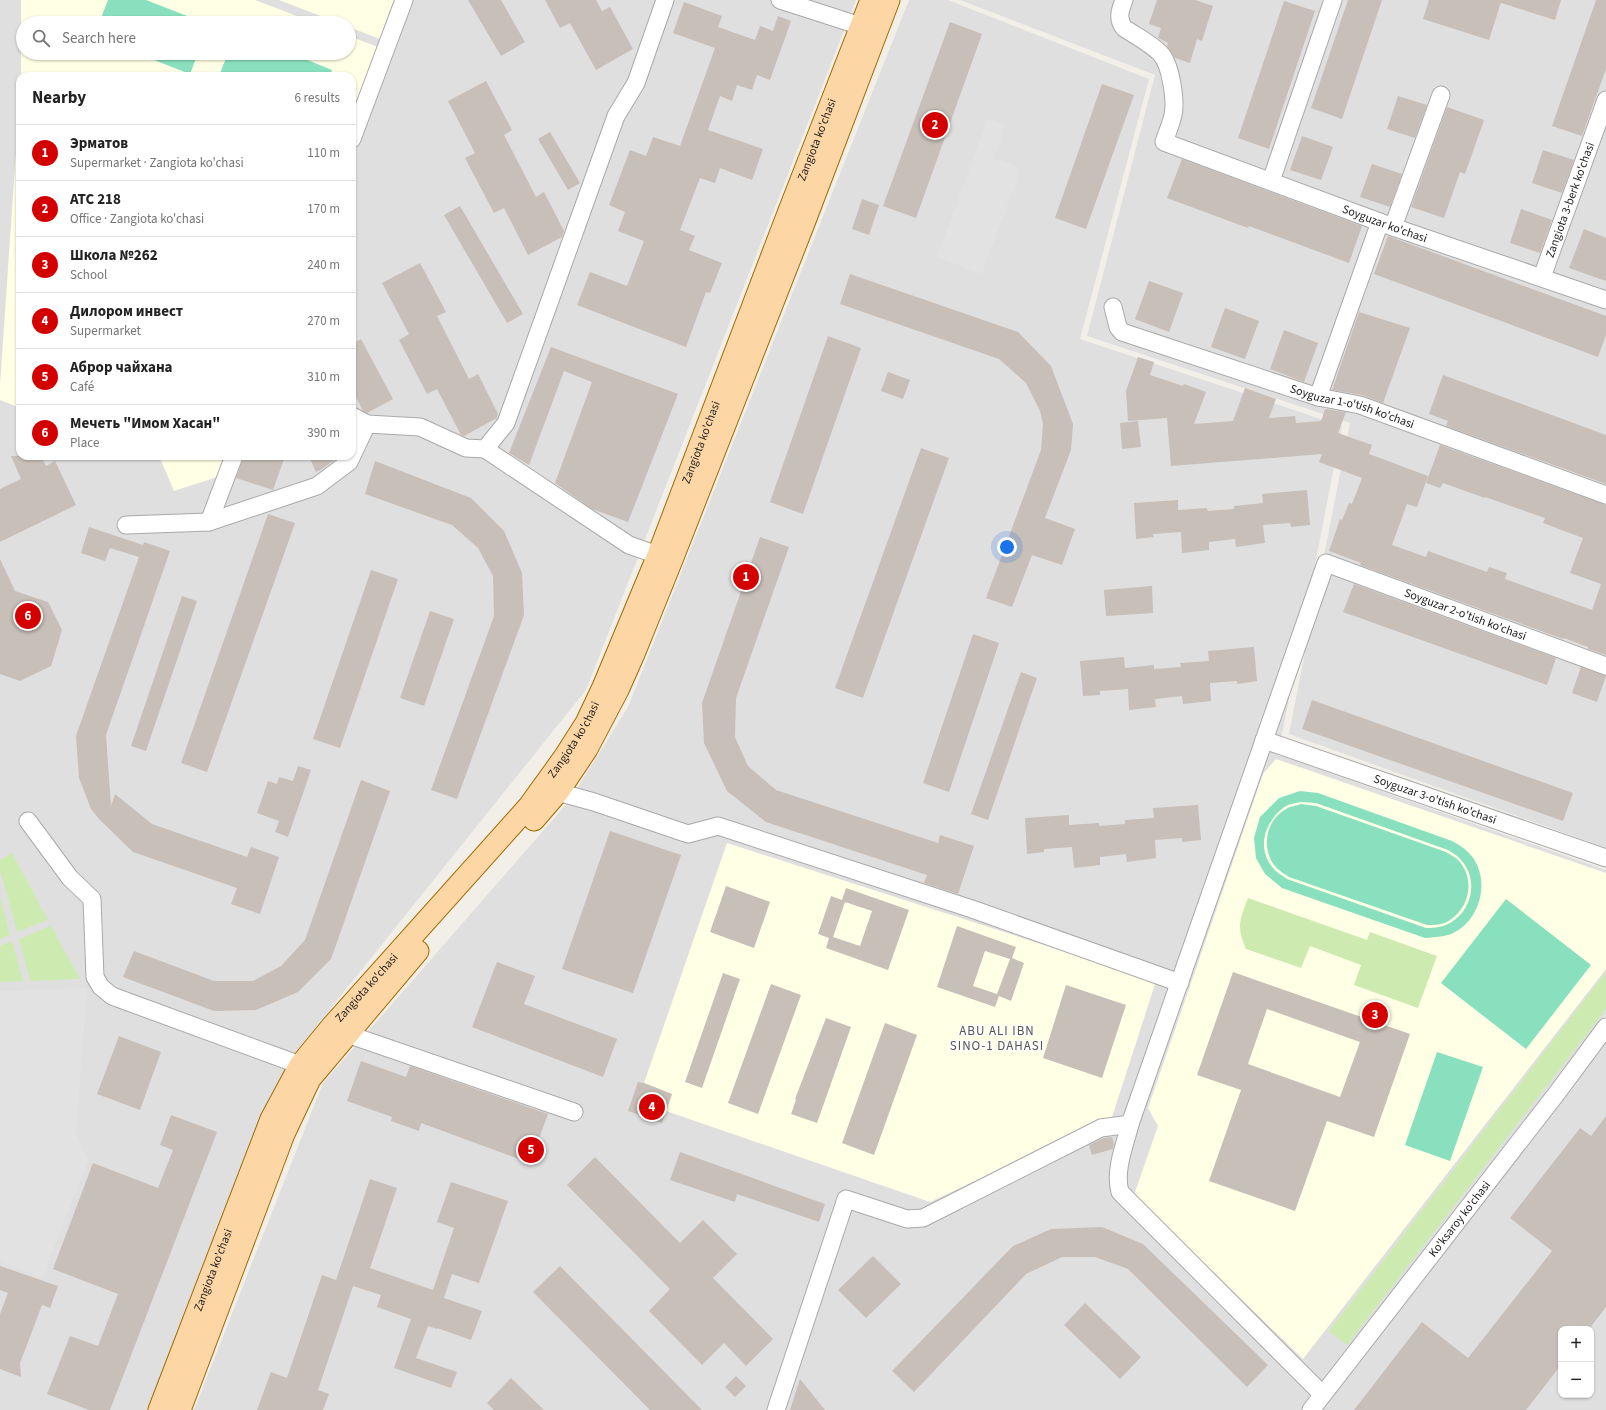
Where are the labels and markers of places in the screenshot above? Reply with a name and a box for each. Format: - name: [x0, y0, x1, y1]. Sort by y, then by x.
- pin: 2: [922, 110, 948, 140]
- pin: 1: [733, 562, 759, 592]
- pin: 6: [15, 601, 41, 631]
- pin: 3: [1362, 1000, 1388, 1030]
- pin: 4: [639, 1092, 665, 1122]
- pin: 5: [518, 1135, 544, 1165]

